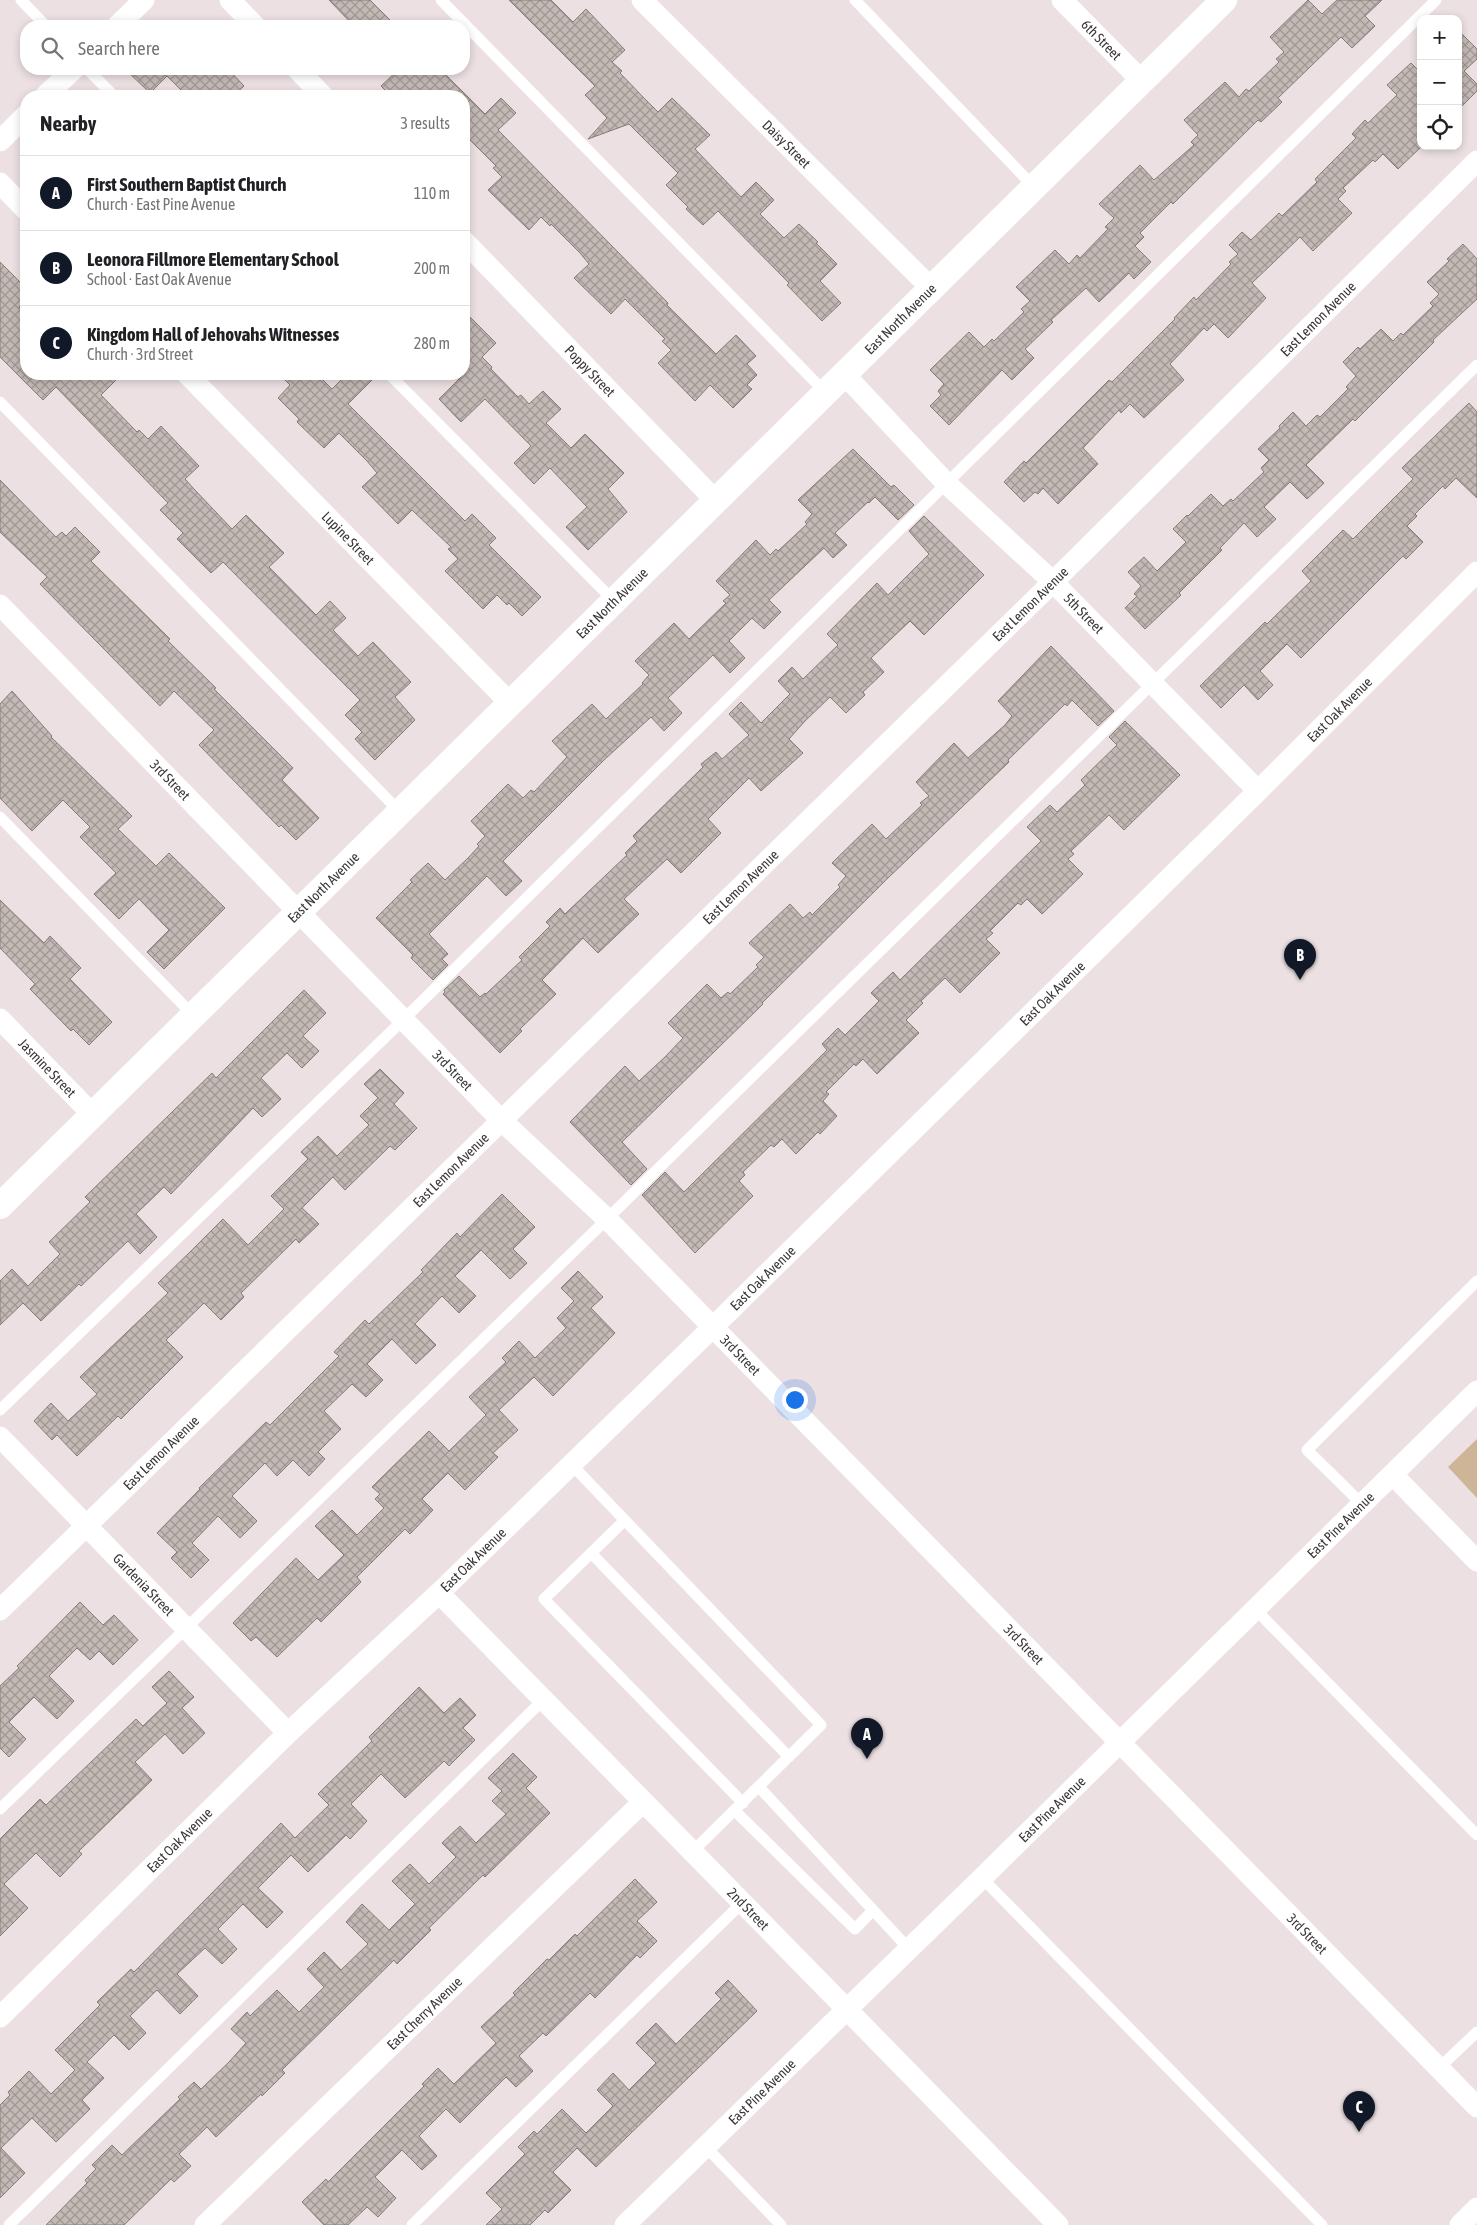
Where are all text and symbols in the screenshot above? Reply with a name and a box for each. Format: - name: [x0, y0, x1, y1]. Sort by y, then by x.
- map controls: [1417, 15, 1462, 150]
- button: +: [1417, 15, 1462, 60]
- street label: 6th Street: [1078, 16, 1125, 63]
- search box: [20, 20, 470, 75]
- icon: search: [38, 34, 66, 62]
- text: Search here: [78, 37, 160, 59]
- button: −: [1417, 60, 1462, 105]
- button: locate: [1417, 105, 1462, 150]
- text: Nearby: [40, 111, 96, 135]
- text: 3 results: [400, 114, 450, 132]
- street label: Daisy Street: [759, 117, 814, 171]
- text: First Southern Baptist Church: [87, 173, 287, 195]
- text: A: [52, 184, 60, 202]
- text: 110 m: [414, 184, 450, 202]
- text: Church · East Pine Avenue: [87, 195, 235, 213]
- text: Leonora Fillmore Elementary School: [87, 248, 339, 270]
- text: B: [52, 259, 60, 277]
- text: 200 m: [414, 259, 450, 277]
- text: School · East Oak Avenue: [87, 270, 232, 288]
- street label: East Lemon Avenue: [1277, 278, 1359, 360]
- street label: East North Avenue: [861, 280, 939, 357]
- text: Kingdom Hall of Jehovahs Witnesses: [87, 323, 339, 345]
- text: C: [52, 334, 60, 352]
- text: 280 m: [414, 334, 450, 352]
- street label: Poppy Street: [562, 342, 618, 400]
- text: Church · 3rd Street: [87, 345, 193, 363]
- street label: Lupine Street: [319, 508, 378, 568]
- street label: East North Avenue: [573, 564, 651, 642]
- street label: East Lemon Avenue: [989, 564, 1071, 645]
- street label: 5th Street: [1061, 590, 1107, 637]
- street label: East Oak Avenue: [1304, 674, 1375, 745]
- street label: 3rd Street: [147, 756, 193, 803]
- street label: East Lemon Avenue: [699, 847, 782, 927]
- street label: East North Avenue: [284, 849, 362, 926]
- pin: B: [1284, 939, 1316, 980]
- street label: East Oak Avenue: [1016, 958, 1088, 1029]
- street label: Jasmine Street: [15, 1035, 79, 1100]
- street label: 3rd Street: [429, 1047, 476, 1094]
- street label: East Lemon Avenue: [410, 1129, 492, 1210]
- street label: East Oak Avenue: [727, 1243, 799, 1314]
- street label: 3rd Street: [717, 1332, 764, 1379]
- your location: [782, 1387, 808, 1413]
- street label: East Lemon Avenue: [120, 1412, 202, 1493]
- street label: East Pine Avenue: [1304, 1489, 1377, 1561]
- street label: East Oak Avenue: [437, 1524, 509, 1595]
- street label: Gardenia Street: [110, 1550, 177, 1619]
- street label: 3rd Street: [1000, 1621, 1047, 1668]
- pin: A: [851, 1718, 883, 1759]
- street label: East Pine Avenue: [1015, 1773, 1089, 1845]
- street label: East Oak Avenue: [144, 1805, 215, 1876]
- street label: 2nd Street: [724, 1884, 772, 1933]
- street label: 3rd Street: [1284, 1910, 1330, 1957]
- street label: East Cherry Avenue: [384, 1973, 465, 2053]
- street label: East Pine Avenue: [725, 2056, 799, 2128]
- pin: C: [1343, 2091, 1375, 2132]

